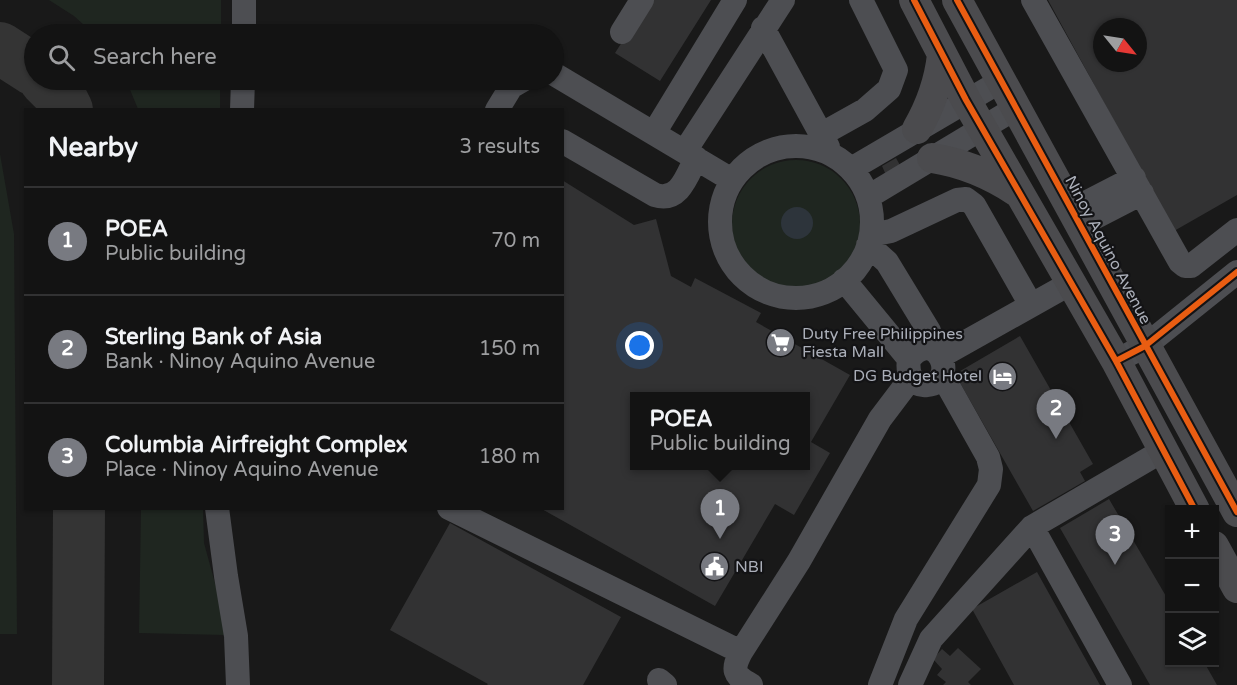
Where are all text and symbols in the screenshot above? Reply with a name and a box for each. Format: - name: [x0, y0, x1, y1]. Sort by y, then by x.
- north arrow: [1093, 18, 1147, 72]
- search box: [24, 24, 564, 90]
- icon: search: [45, 41, 78, 74]
- text: Search here: [93, 44, 217, 70]
- text: Nearby: [48, 132, 138, 163]
- text: 3 results: [460, 135, 540, 159]
- street label: Ninoy Aquino Avenue: [1060, 172, 1156, 328]
- text: POEA: [105, 216, 168, 242]
- text: 1: [61, 229, 74, 253]
- text: 70 m: [491, 229, 540, 253]
- text: Public building: [105, 242, 246, 266]
- text: Sterling Bank of Asia: [105, 324, 322, 350]
- place label: Duty Free Philippines Fiesta Mall: [802, 324, 963, 362]
- supermarket icon: Duty Free Philippines Fiesta Mall: [765, 327, 797, 359]
- your location: [625, 331, 654, 360]
- text: 2: [61, 337, 74, 361]
- text: 150 m: [479, 337, 540, 361]
- text: Bank · Ninoy Aquino Avenue: [105, 350, 375, 374]
- hotel icon: DG Budget Hotel: [987, 360, 1019, 392]
- place label: DG Budget Hotel: [853, 366, 982, 386]
- pin: 2: [1036, 390, 1076, 439]
- popup: [630, 392, 810, 470]
- text: POEA: [649, 406, 713, 432]
- text: Columbia Airfreight Complex: [105, 432, 408, 458]
- text: Public building: [649, 432, 791, 456]
- text: 3: [61, 445, 74, 469]
- text: 180 m: [479, 445, 540, 469]
- text: Place · Ninoy Aquino Avenue: [105, 458, 379, 482]
- pin: 1: [700, 490, 740, 539]
- map controls: [1165, 505, 1219, 667]
- button: +: [1165, 505, 1219, 559]
- pin: 3: [1096, 516, 1134, 565]
- public building icon: NBI: [698, 551, 730, 583]
- place label: NBI: [735, 557, 764, 577]
- button: −: [1165, 559, 1219, 613]
- button: layers: [1165, 613, 1219, 667]

